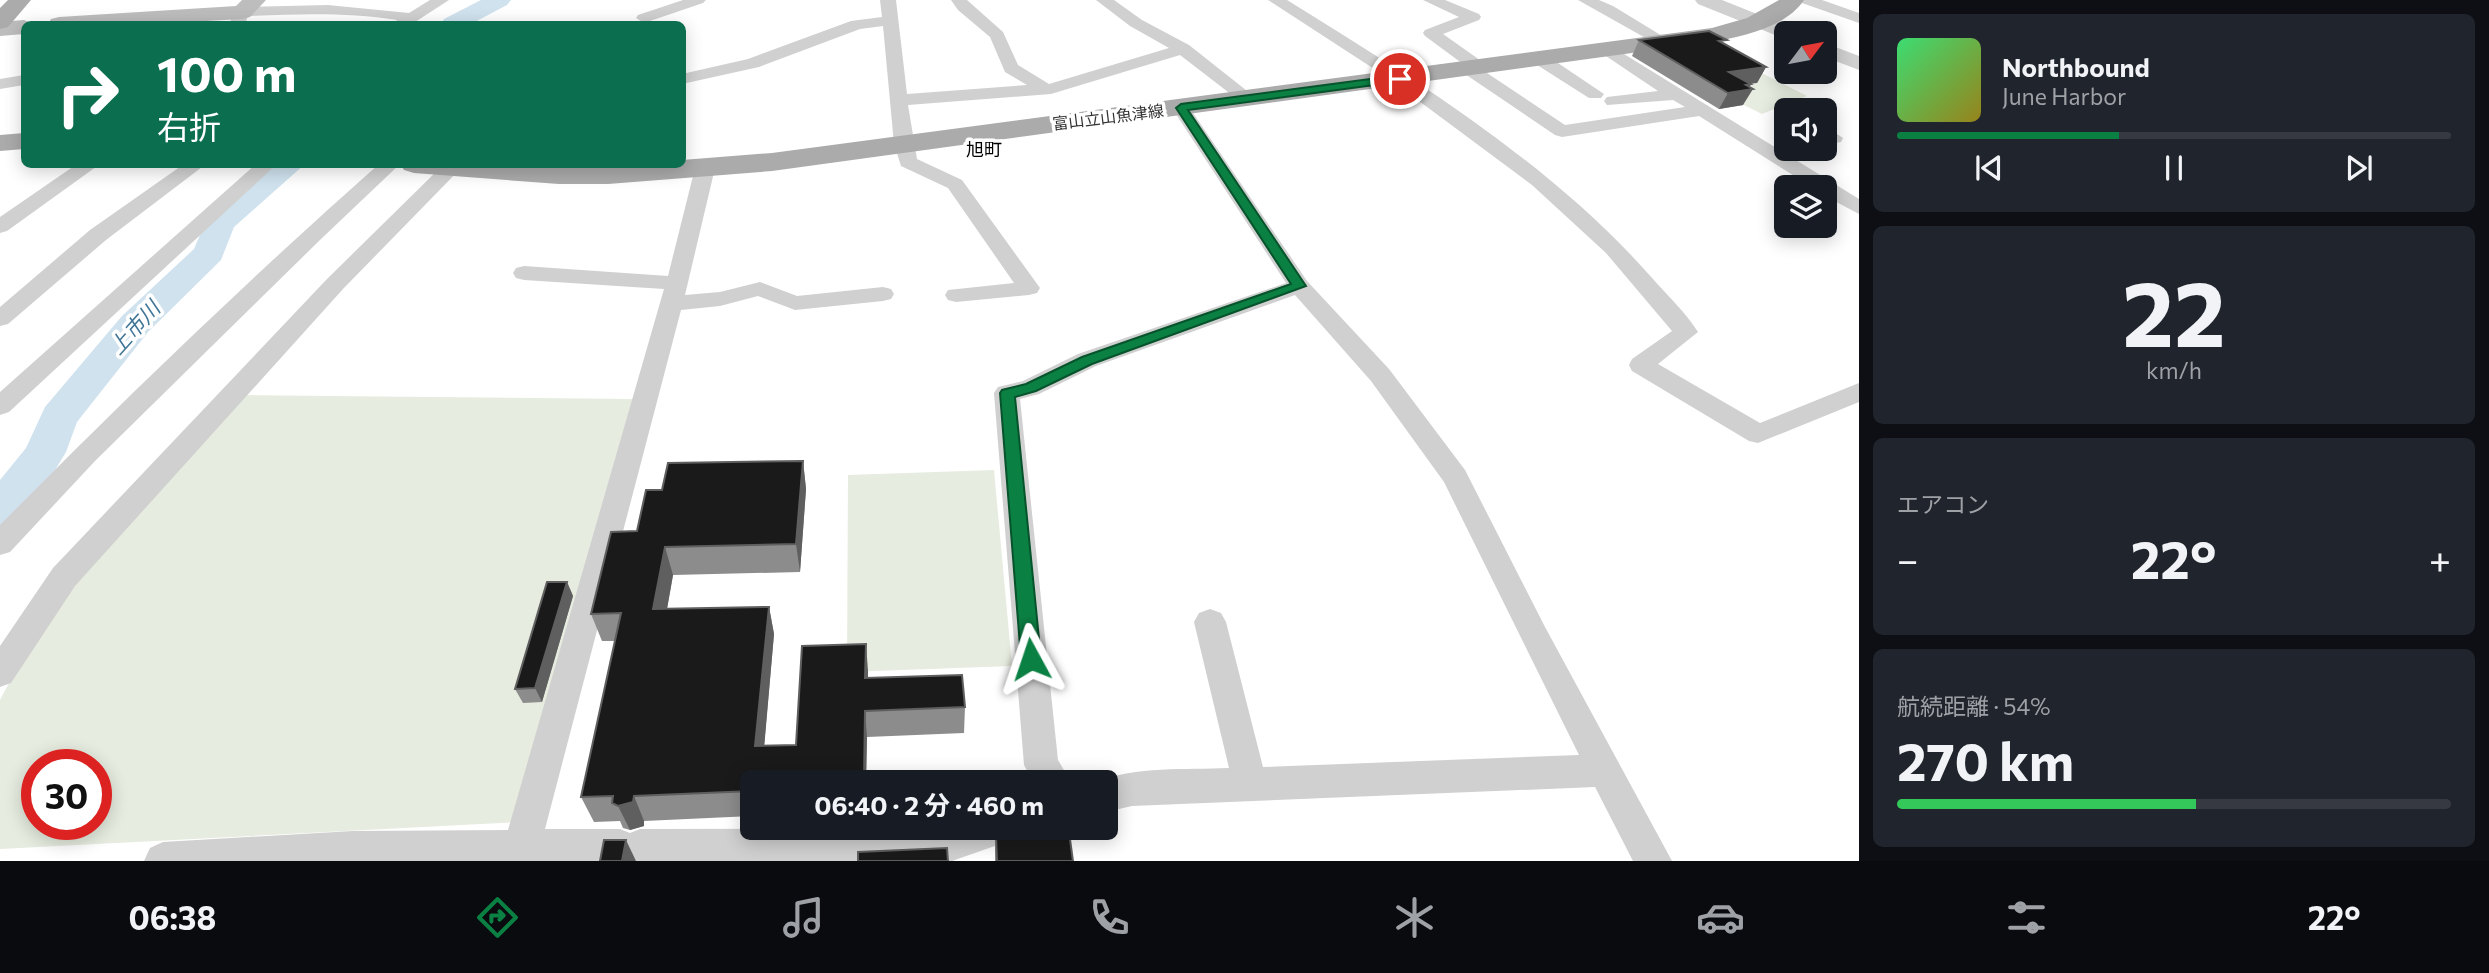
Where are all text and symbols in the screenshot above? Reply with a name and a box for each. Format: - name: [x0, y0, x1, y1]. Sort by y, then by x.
- north arrow: [1774, 21, 1838, 84]
- map controls: [1774, 21, 1837, 238]
- text: 100 m: [157, 42, 296, 102]
- icon: right: [42, 49, 133, 140]
- pin: [1370, 49, 1430, 109]
- text: Northbound: [2002, 51, 2150, 82]
- icon: arrive: [1381, 60, 1419, 98]
- text: June Harbor: [2002, 82, 2126, 110]
- button: sound: [1774, 98, 1837, 161]
- street label: 富山立山魚津線: [1051, 100, 1165, 133]
- text: 右折: [157, 106, 221, 146]
- district label: 旭町: [966, 138, 1002, 160]
- icon: previous: [1970, 149, 2008, 187]
- icon: pause: [2155, 149, 2193, 187]
- icon: next: [2340, 149, 2378, 187]
- button: layers: [1774, 175, 1837, 238]
- text: 22: [2122, 254, 2226, 366]
- water label: 上市川: [104, 294, 166, 359]
- text: km/h: [2146, 356, 2202, 384]
- text: エアコン: [1897, 490, 1989, 518]
- text: 22°: [2131, 526, 2216, 590]
- text: −: [1897, 535, 1919, 582]
- text: +: [2429, 535, 2451, 582]
- position arrow: [994, 622, 1068, 696]
- text: 航続距離 · 54%: [1897, 692, 2051, 720]
- text: 270 km: [1897, 728, 2074, 792]
- speed limit sign: 30: [21, 749, 112, 840]
- text: 06:40 · 2 分 · 460 m: [814, 789, 1044, 820]
- icon: directions: [473, 893, 522, 942]
- icon: music: [779, 893, 828, 942]
- icon: phone: [1085, 893, 1134, 942]
- icon: climate: [1390, 893, 1439, 942]
- icon: car: [1696, 893, 1745, 942]
- icon: filters: [2002, 893, 2051, 942]
- text: 06:38: [128, 897, 216, 937]
- text: 22°: [2308, 897, 2361, 937]

